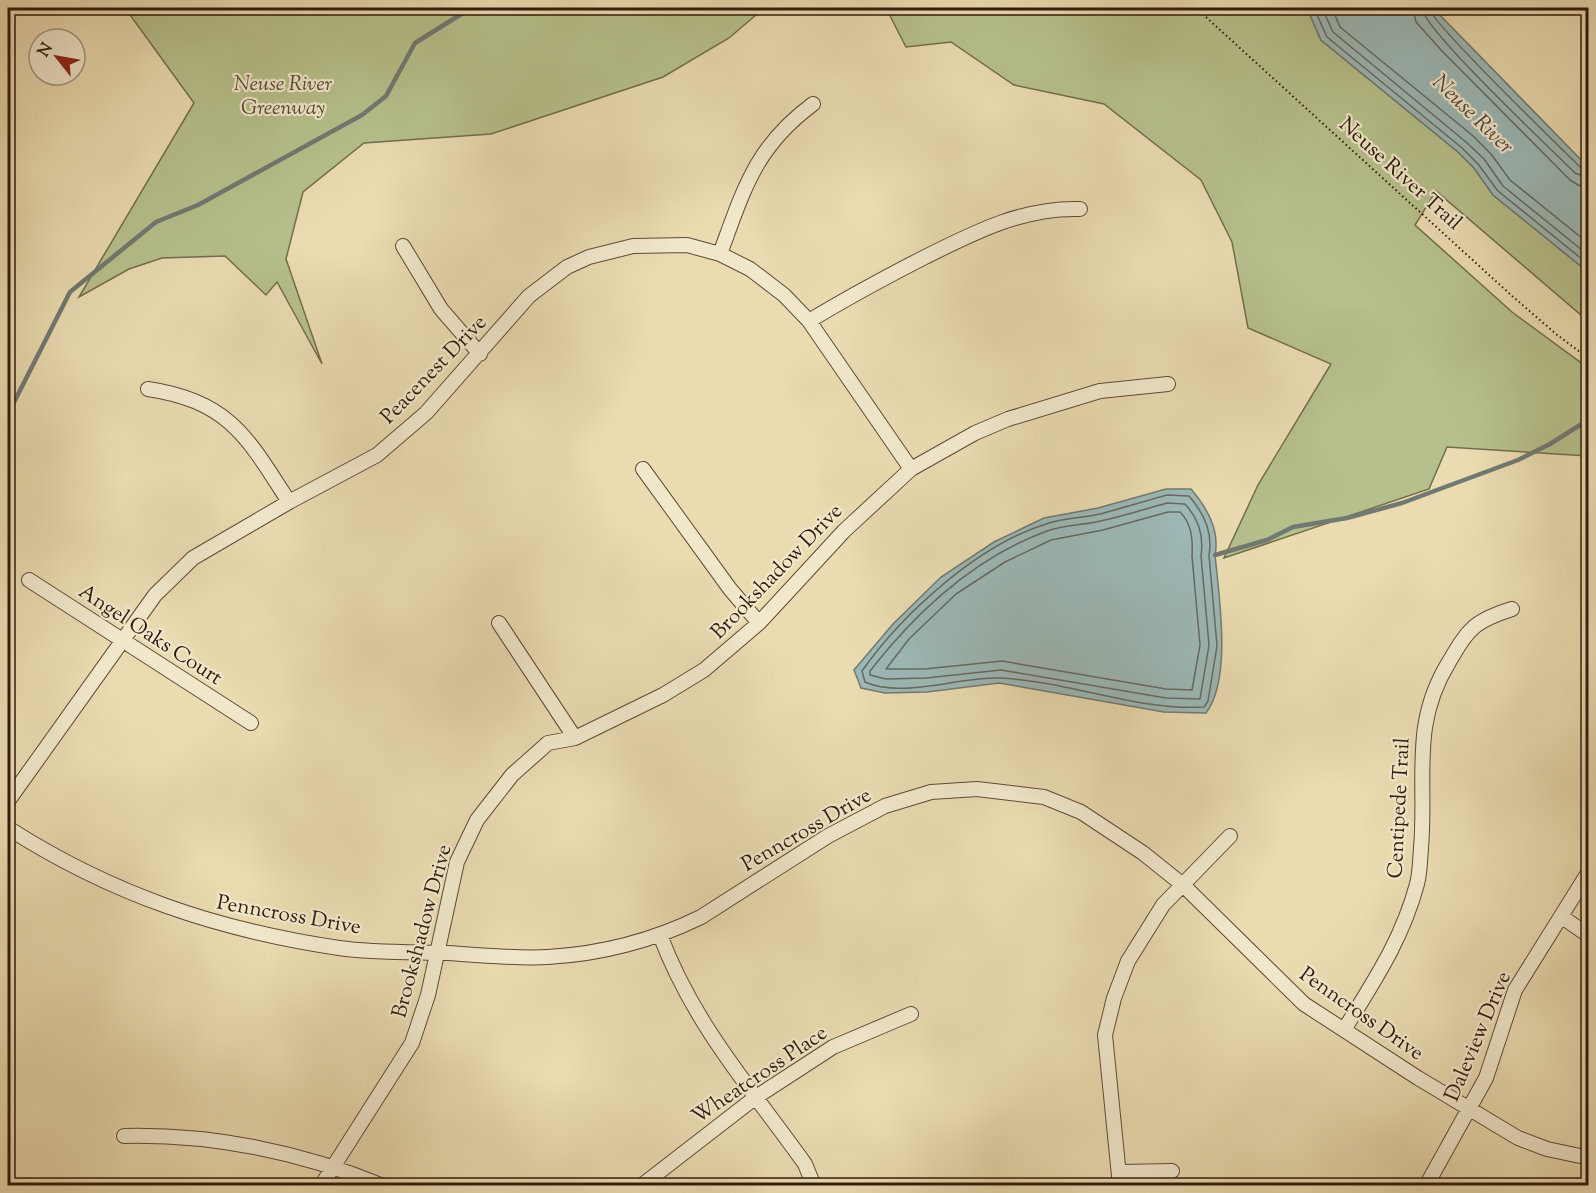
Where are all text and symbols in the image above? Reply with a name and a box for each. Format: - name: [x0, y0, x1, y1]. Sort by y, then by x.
- north arrow: [27, 27, 87, 87]
- text: N: [33, 39, 60, 62]
- water label: Neuse River: [1424, 68, 1520, 163]
- park label: Neuse River Greenway: [234, 70, 333, 124]
- street label: Neuse River Trail: [1331, 111, 1468, 238]
- street label: Peacenest Drive: [374, 309, 494, 432]
- street label: Brookshadow Drive: [705, 498, 850, 647]
- street label: Angel Oaks Court: [72, 578, 228, 694]
- street label: Centipede Trail: [1381, 737, 1419, 879]
- street label: Penncross Drive: [736, 781, 878, 880]
- street label: Brookshadow Drive: [385, 841, 461, 1022]
- street label: Penncross Drive: [214, 889, 363, 943]
- street label: Penncross Drive: [1293, 961, 1429, 1069]
- street label: Daleview Drive: [1438, 967, 1520, 1106]
- street label: Wheatcross Place: [686, 1019, 834, 1132]

